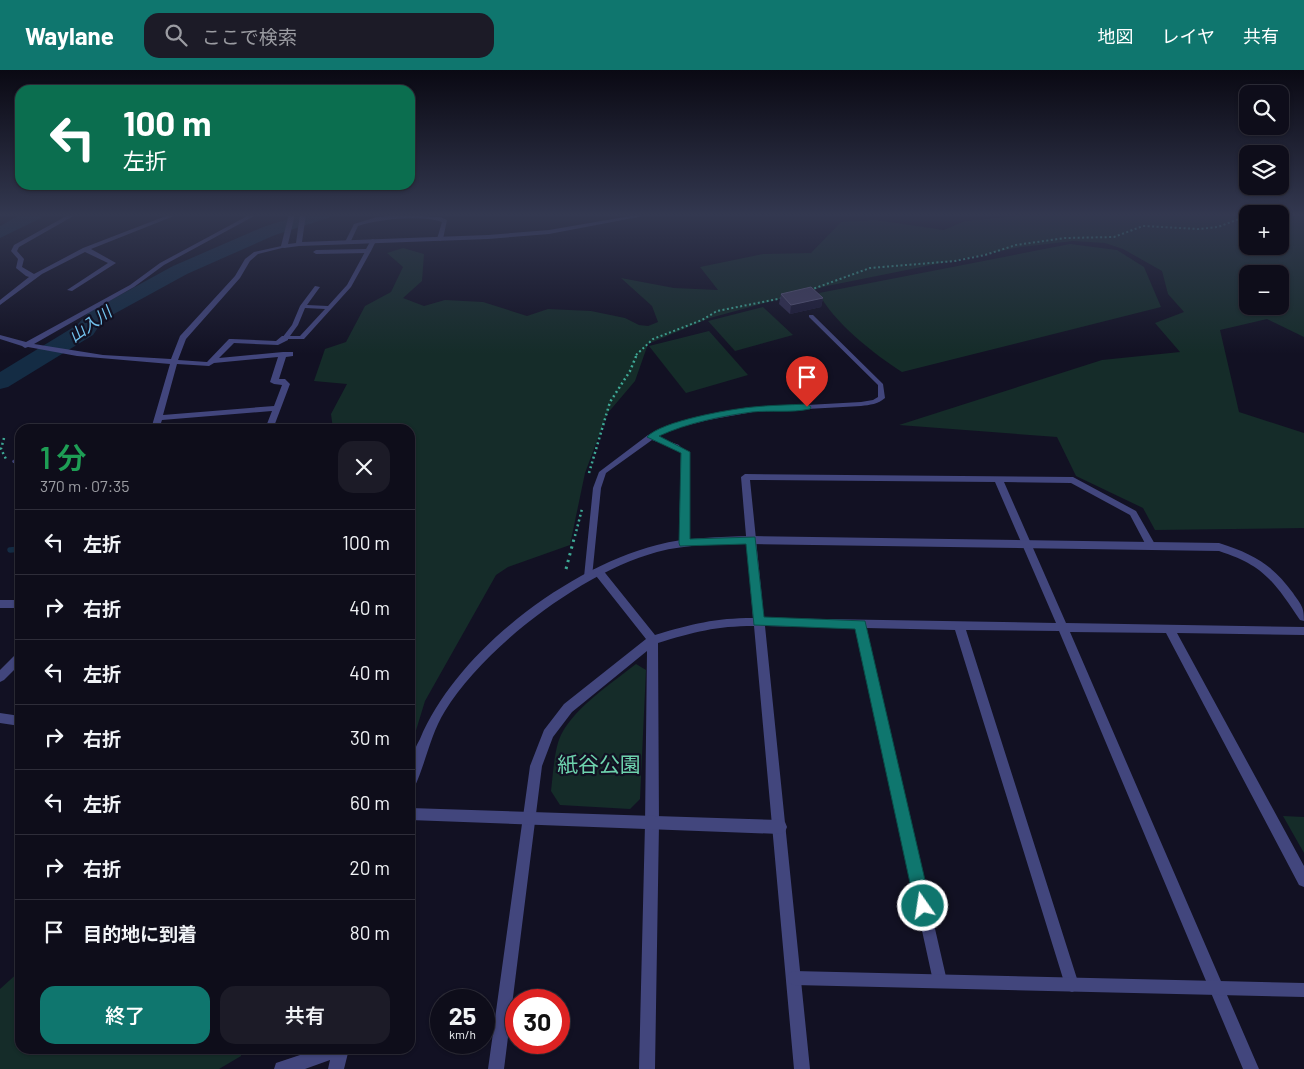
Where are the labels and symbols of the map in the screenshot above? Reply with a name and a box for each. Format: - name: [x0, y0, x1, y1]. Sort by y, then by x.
- water label: 山入川: [65, 301, 116, 345]
- pin: [786, 356, 828, 407]
- park label: 紙谷公園: [557, 751, 641, 776]
- position arrow: [896, 879, 948, 931]
- speed limit sign: 30: [505, 989, 570, 1054]

